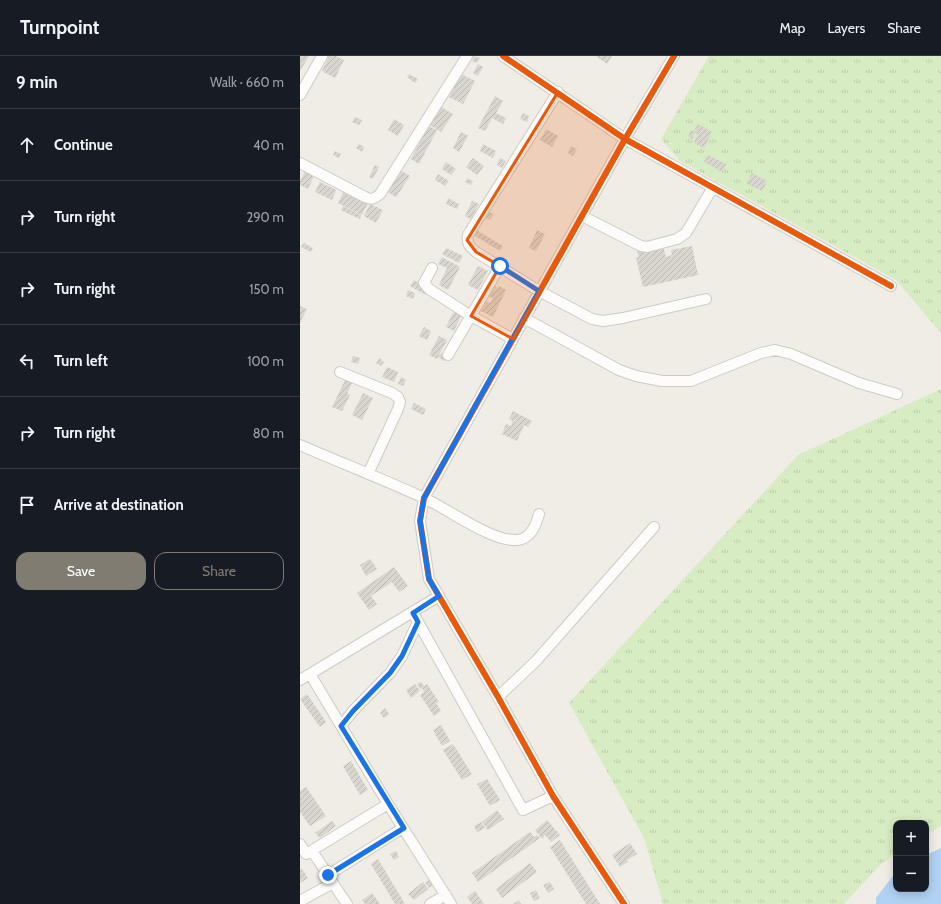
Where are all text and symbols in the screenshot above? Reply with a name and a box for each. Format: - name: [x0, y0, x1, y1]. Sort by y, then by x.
- text: Turnpoint: [20, 16, 99, 39]
- text: Map: [780, 19, 805, 37]
- text: Layers: [827, 19, 865, 37]
- text: Share: [887, 19, 921, 37]
- text: 9 min: [16, 72, 58, 92]
- text: Walk · 660 m: [210, 74, 284, 90]
- icon: ahead: [16, 134, 38, 156]
- text: Continue: [54, 136, 113, 154]
- text: 40 m: [253, 137, 284, 153]
- icon: right: [16, 206, 38, 228]
- text: Turn right: [54, 208, 115, 226]
- text: 290 m: [246, 209, 284, 225]
- route start: [491, 257, 509, 275]
- icon: right: [16, 278, 38, 300]
- text: Turn right: [54, 280, 115, 298]
- text: 150 m: [249, 281, 284, 297]
- icon: left: [16, 350, 38, 372]
- text: Turn left: [54, 352, 108, 370]
- text: 100 m: [247, 353, 284, 369]
- icon: right: [16, 422, 38, 444]
- text: Turn right: [54, 424, 115, 442]
- text: 80 m: [253, 425, 284, 441]
- icon: arrive: [16, 494, 38, 516]
- text: Arrive at destination: [54, 496, 184, 514]
- button: Save: [16, 552, 146, 590]
- button: Share: [154, 552, 284, 590]
- map controls: [893, 820, 929, 892]
- button: +: [893, 820, 929, 856]
- button: −: [893, 856, 929, 892]
- route end: [319, 866, 337, 884]

